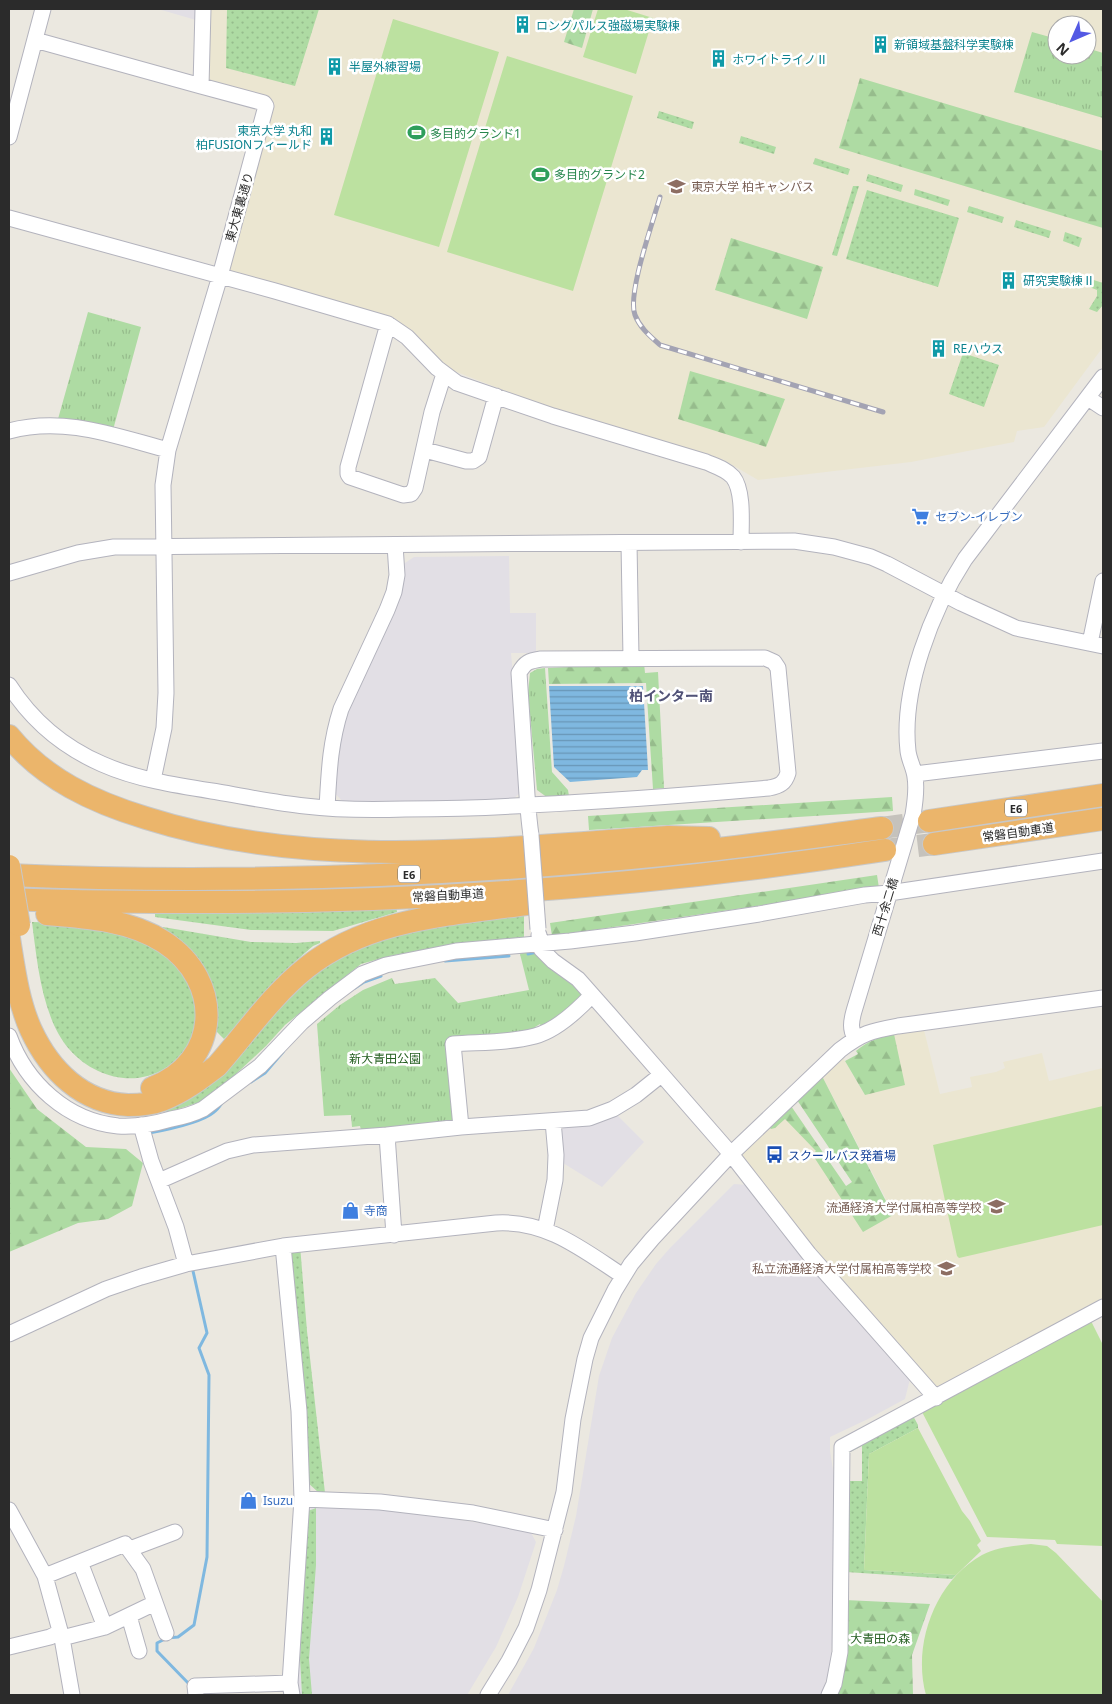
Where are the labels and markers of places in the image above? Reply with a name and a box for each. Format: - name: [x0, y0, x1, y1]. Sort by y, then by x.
- building icon: ロングパルス強磁場実験棟: [512, 15, 532, 35]
- place label: ロングパルス強磁場実験棟: [536, 17, 680, 34]
- building icon: 新領域基盤科学実験棟: [870, 34, 890, 54]
- place label: 新領域基盤科学実験棟: [894, 36, 1014, 53]
- building icon: ホワイトライノⅡ: [708, 49, 728, 69]
- place label: ホワイトライノⅡ: [732, 51, 828, 68]
- building icon: 半屋外練習場: [325, 56, 345, 76]
- place label: 半屋外練習場: [349, 58, 421, 75]
- place label: 東京大学 丸和 柏FUSIONフィールド: [196, 122, 312, 153]
- sports icon: 多目的グランド1: [406, 123, 426, 143]
- place label: 多目的グランド1: [430, 125, 521, 142]
- building icon: 東京大学 丸和 柏FUSIONフィールド: [316, 127, 336, 147]
- sports icon: 多目的グランド2: [530, 164, 550, 184]
- place label: 多目的グランド2: [554, 166, 645, 183]
- school or university icon: 東京大学 柏キャンパス: [667, 176, 687, 196]
- place label: 東京大学 柏キャンパス: [691, 178, 814, 195]
- building icon: 研究実験棟Ⅱ: [999, 270, 1019, 290]
- place label: 研究実験棟Ⅱ: [1023, 272, 1095, 289]
- building icon: REハウス: [929, 338, 949, 358]
- place label: REハウス: [953, 340, 1003, 357]
- supermarket icon: セブン-イレブン: [911, 506, 931, 526]
- place label: セブン-イレブン: [935, 508, 1023, 525]
- bus stop icon: スクールバス発着場: [764, 1145, 784, 1165]
- place label: スクールバス発着場: [788, 1147, 896, 1164]
- school or university icon: 流通経済大学付属柏高等学校: [986, 1197, 1006, 1217]
- place label: 流通経済大学付属柏高等学校: [826, 1199, 982, 1216]
- shop icon: 寺商: [340, 1200, 360, 1220]
- place label: 寺商: [364, 1202, 388, 1219]
- school or university icon: 私立流通経済大学付属柏高等学校: [936, 1258, 956, 1278]
- place label: 私立流通経済大学付属柏高等学校: [752, 1260, 932, 1277]
- shop icon: Isuzu: [239, 1490, 259, 1510]
- place label: Isuzu: [263, 1492, 293, 1509]

